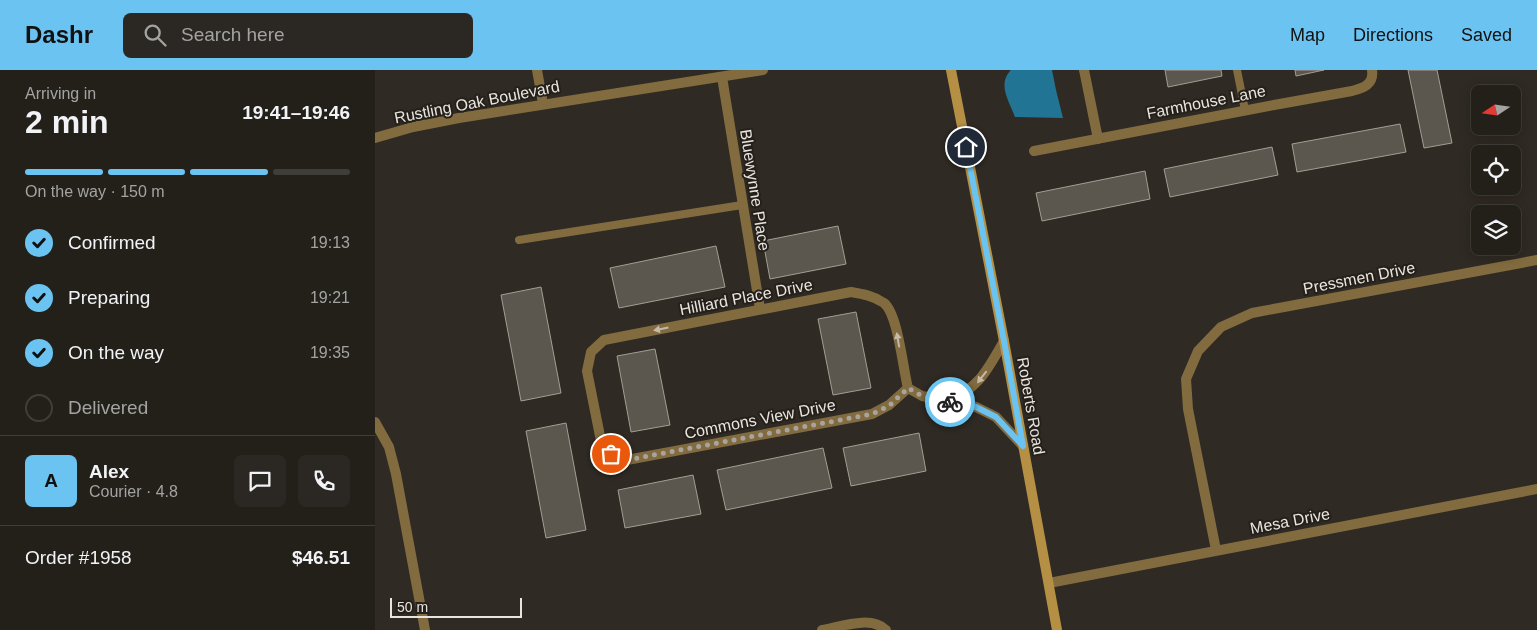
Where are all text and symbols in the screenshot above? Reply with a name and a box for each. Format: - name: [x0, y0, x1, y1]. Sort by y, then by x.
- search box: [123, 13, 473, 58]
- text: Dashr: [25, 21, 93, 48]
- icon: search: [141, 21, 169, 49]
- text: Search here: [181, 24, 285, 45]
- text: Map: [1290, 25, 1325, 45]
- text: Directions: [1353, 25, 1433, 45]
- text: Saved: [1461, 25, 1512, 45]
- street label: Rustling Oak Boulevard: [393, 78, 561, 126]
- street label: Farmhouse Lane: [1145, 82, 1267, 122]
- text: Arriving in: [25, 85, 96, 102]
- north arrow: [1471, 85, 1521, 135]
- map controls: [1471, 85, 1521, 255]
- text: 19:41–19:46: [242, 102, 350, 123]
- text: 2 min: [25, 104, 109, 140]
- pin: [945, 126, 987, 168]
- street label: Bluewynne Place: [737, 128, 773, 252]
- icon: home: [952, 133, 980, 161]
- button: locate: [1471, 145, 1521, 195]
- text: On the way · 150 m: [25, 183, 165, 200]
- button: layers: [1471, 205, 1521, 255]
- icon: check: [25, 229, 53, 257]
- text: Confirmed: [68, 232, 156, 253]
- text: 19:13: [310, 234, 350, 251]
- street label: Pressmen Drive: [1302, 259, 1417, 297]
- street label: Hilliard Place Drive: [678, 276, 814, 318]
- icon: check: [25, 284, 53, 312]
- text: Preparing: [68, 287, 150, 308]
- text: 19:21: [310, 289, 350, 306]
- one-way arrow: [652, 325, 668, 333]
- one-way arrow: [894, 332, 902, 348]
- icon: check: [25, 339, 53, 367]
- text: On the way: [68, 342, 164, 363]
- text: 19:35: [310, 344, 350, 361]
- street label: Roberts Road: [1014, 356, 1048, 456]
- one-way arrow: [977, 370, 987, 384]
- courier: [925, 377, 975, 427]
- icon: bike: [936, 388, 964, 416]
- street label: Commons View Drive: [683, 396, 837, 442]
- text: Delivered: [68, 397, 148, 418]
- pin: [590, 433, 632, 475]
- icon: bag: [597, 440, 625, 468]
- button: chat: [234, 455, 286, 507]
- button: phone: [298, 455, 350, 507]
- text: Alex: [89, 461, 129, 482]
- text: A: [44, 470, 58, 491]
- text: Courier · 4.8: [89, 483, 178, 500]
- street label: Mesa Drive: [1249, 505, 1331, 537]
- text: Order #1958: [25, 547, 132, 568]
- text: $46.51: [292, 547, 350, 568]
- scale bar: [390, 595, 523, 618]
- text: 50 m: [397, 599, 428, 615]

